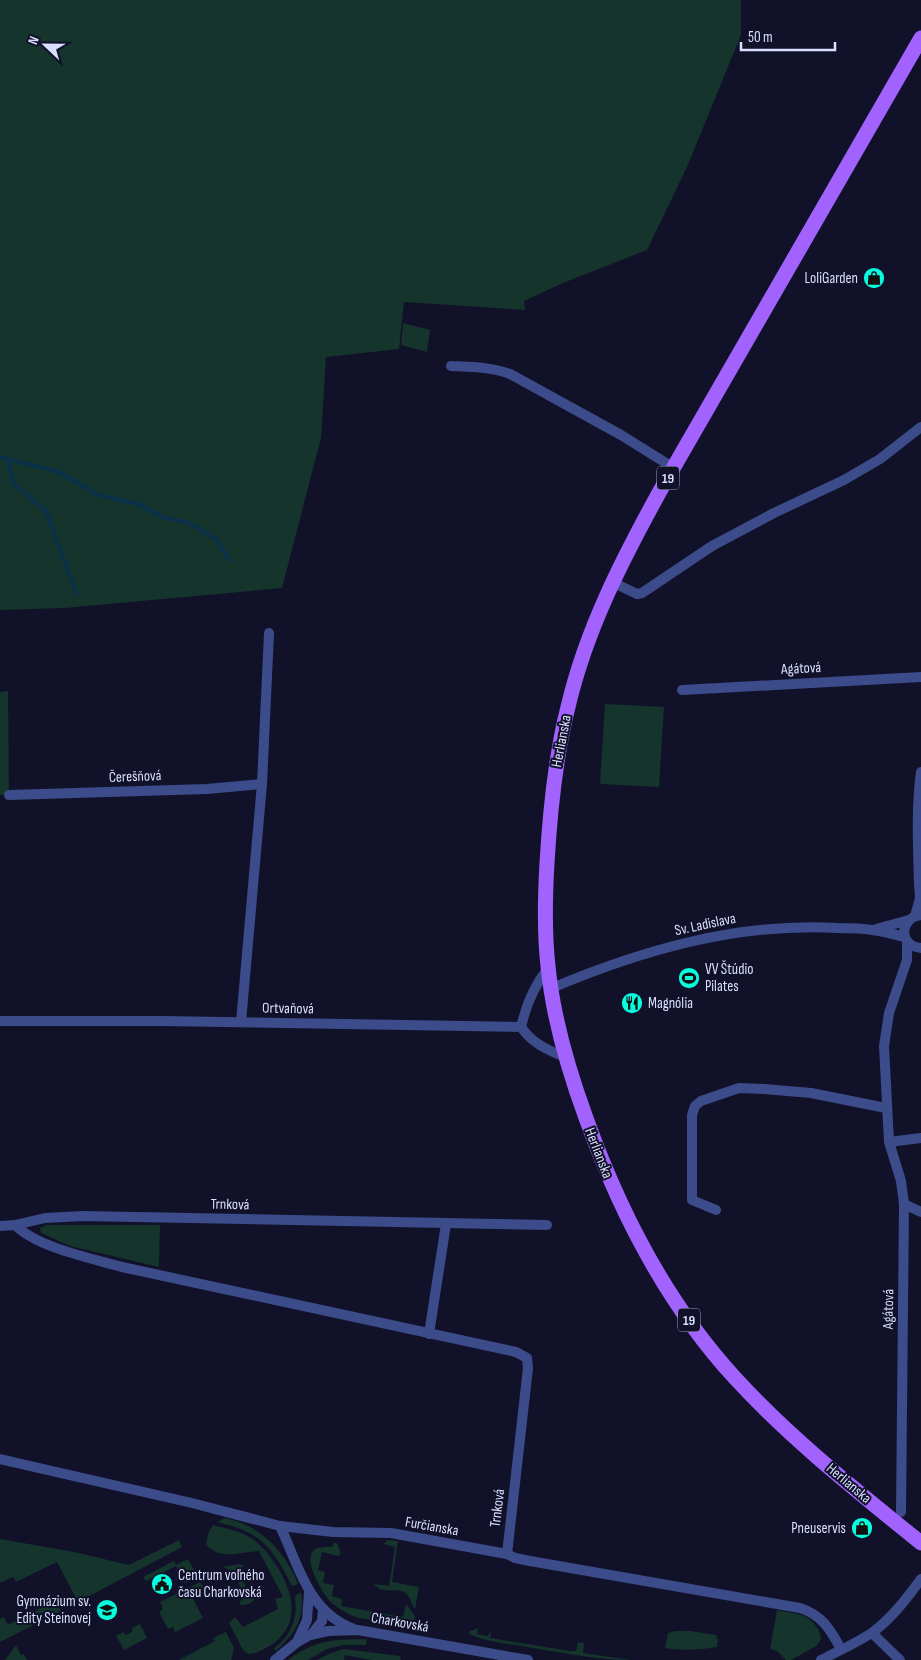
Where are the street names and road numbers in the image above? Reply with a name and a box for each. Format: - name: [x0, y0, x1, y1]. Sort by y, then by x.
- road number: 19: [657, 466, 679, 489]
- street label: Agátová: [779, 658, 822, 679]
- street label: Herlianska: [547, 713, 576, 769]
- street label: Čerešňová: [108, 766, 162, 787]
- street label: Sv. Ladislava: [673, 909, 738, 940]
- street label: Ortvaňová: [262, 999, 314, 1018]
- street label: Herlianska: [580, 1125, 617, 1182]
- street label: Trnková: [211, 1195, 250, 1214]
- street label: Agátová: [879, 1289, 898, 1330]
- road number: 19: [678, 1308, 700, 1332]
- street label: Herlianska: [822, 1459, 875, 1508]
- street label: Trnková: [486, 1487, 509, 1528]
- street label: Furčianska: [404, 1512, 460, 1541]
- street label: Charkovská: [370, 1608, 430, 1637]

